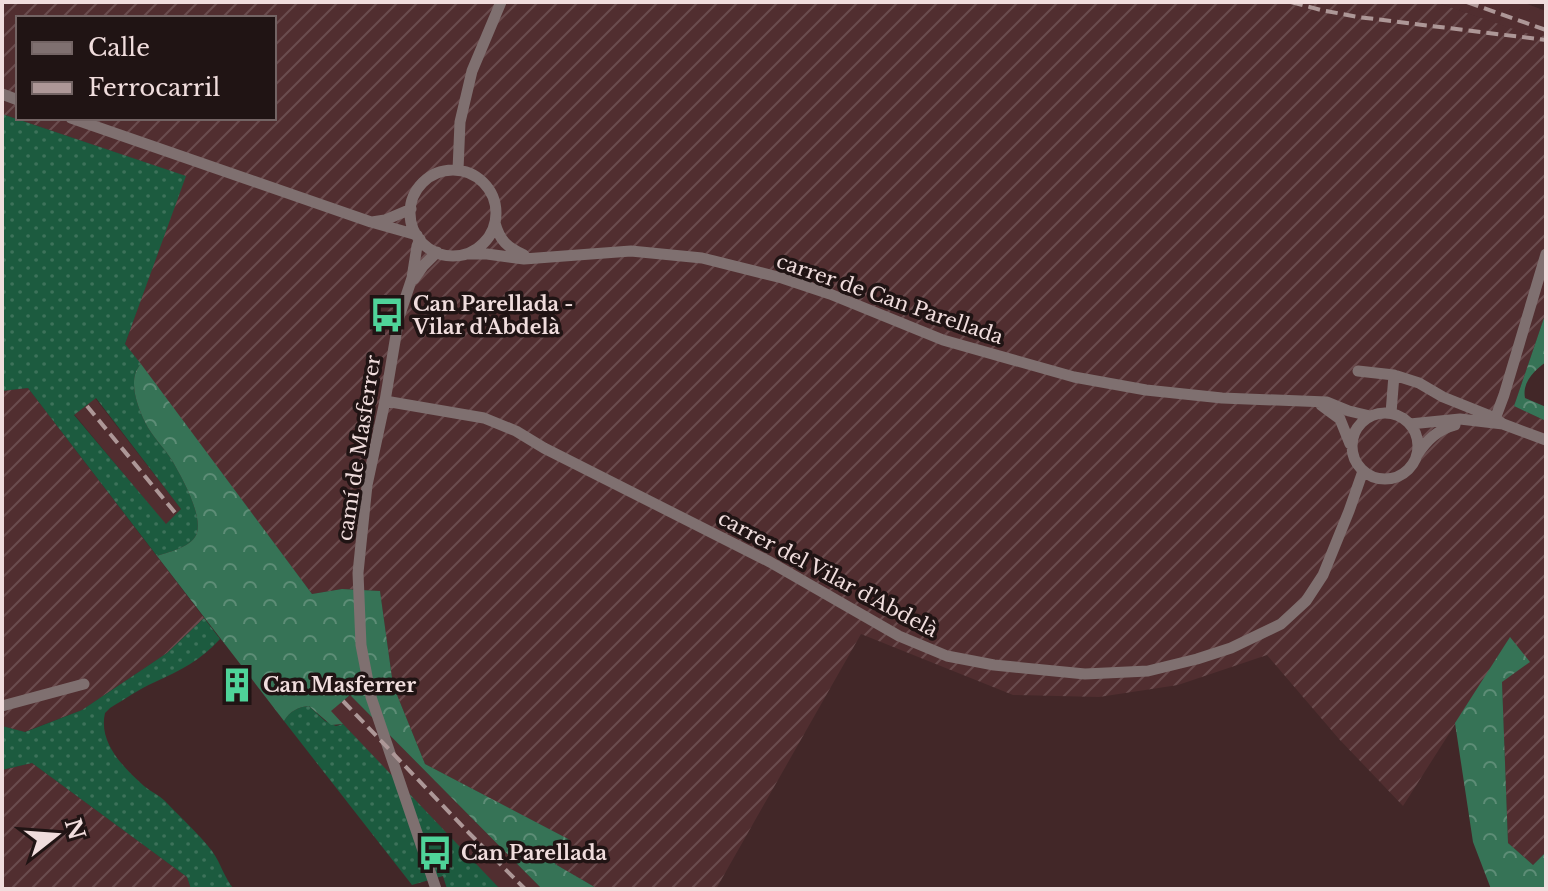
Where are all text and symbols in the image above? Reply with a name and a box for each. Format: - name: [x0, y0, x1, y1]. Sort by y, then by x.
- legend: [16, 16, 276, 120]
- text: Calle: [88, 33, 150, 62]
- text: Ferrocarril: [88, 73, 220, 102]
- street label: carrer de Can Parellada: [773, 249, 1007, 349]
- place label: Can Parellada - Vilar d'Abdelà: [412, 292, 573, 339]
- bus stop icon: Can Parellada - Vilar d'Abdelà: [368, 296, 406, 334]
- street label: camí de Masferrer: [332, 353, 386, 543]
- street label: carrer del Vilar d'Abdelà: [714, 506, 943, 643]
- building icon: Can Masferrer: [218, 666, 256, 704]
- place label: Can Masferrer: [263, 673, 416, 697]
- north arrow: [16, 795, 96, 875]
- text: N: [59, 815, 91, 843]
- bus stop icon: Can Parellada: [416, 834, 454, 872]
- place label: Can Parellada: [461, 841, 608, 865]

